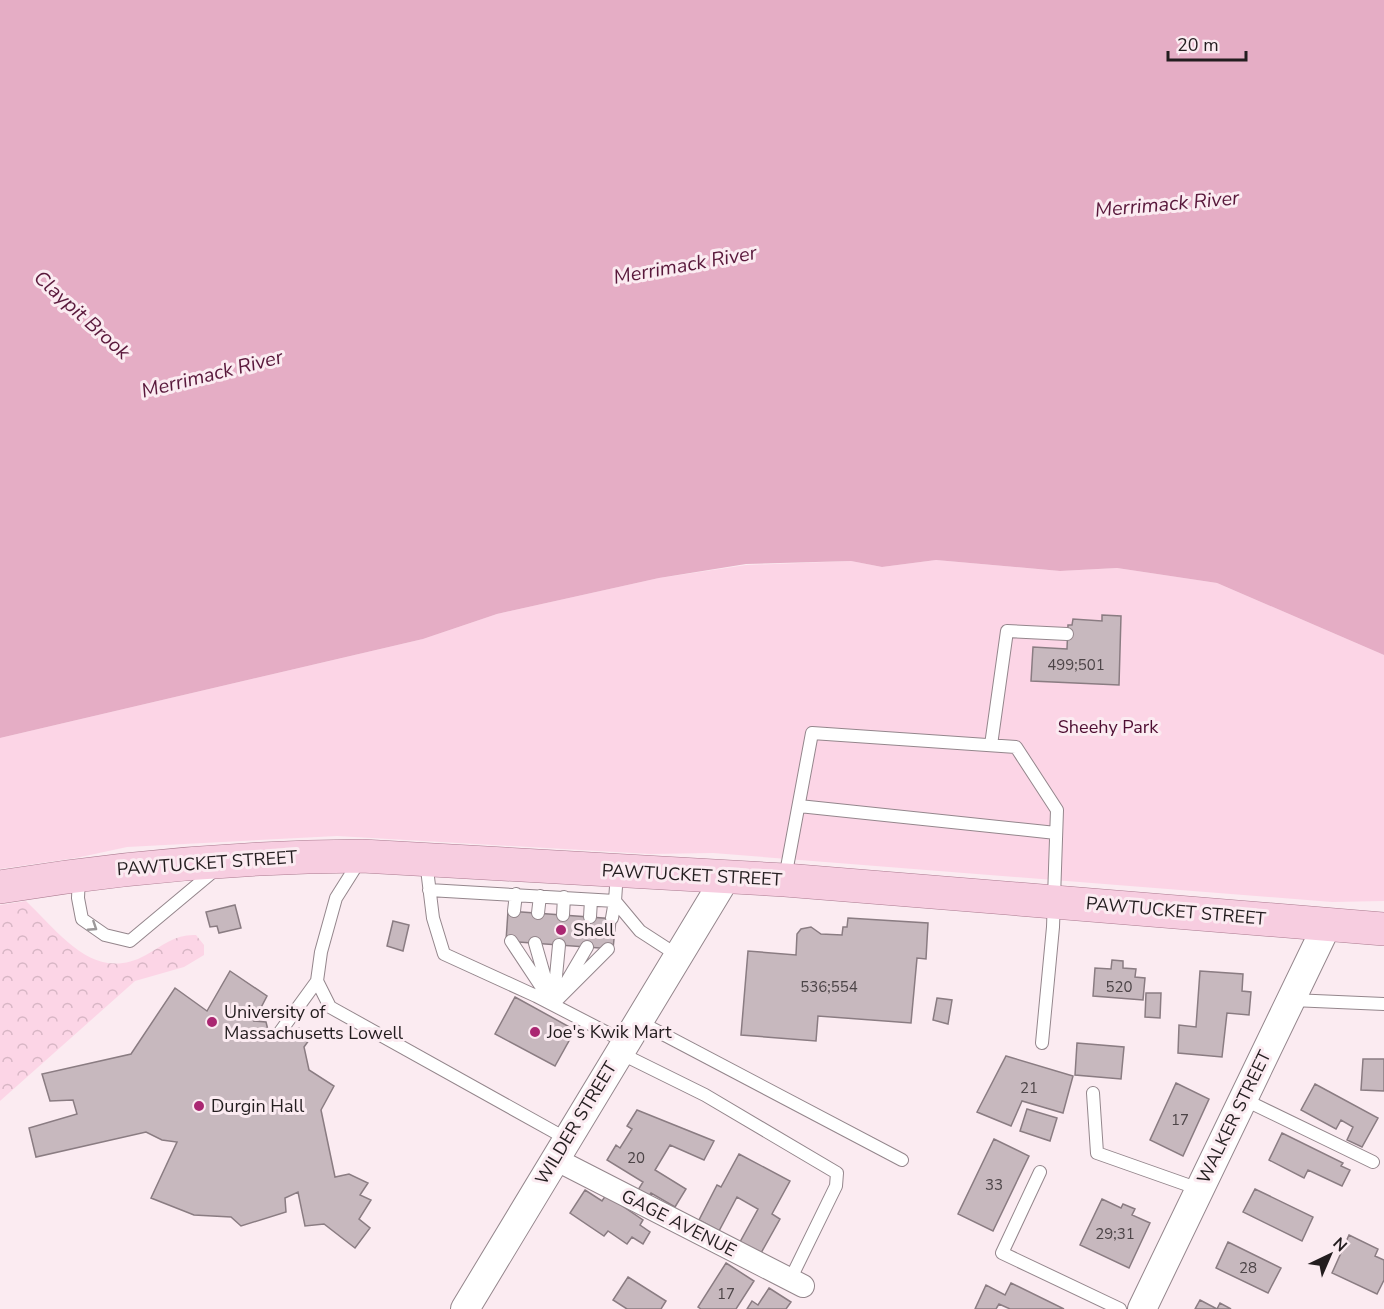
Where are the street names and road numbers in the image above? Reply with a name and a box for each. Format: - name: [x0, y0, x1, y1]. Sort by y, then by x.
- street label: PAWTUCKET STREET: [116, 845, 298, 881]
- street label: PAWTUCKET STREET: [601, 858, 783, 892]
- street label: PAWTUCKET STREET: [1085, 891, 1267, 931]
- street label: WALKER STREET: [1191, 1046, 1277, 1188]
- street label: WILDER STREET: [530, 1057, 622, 1189]
- street label: GAGE AVENUE: [617, 1184, 741, 1262]

